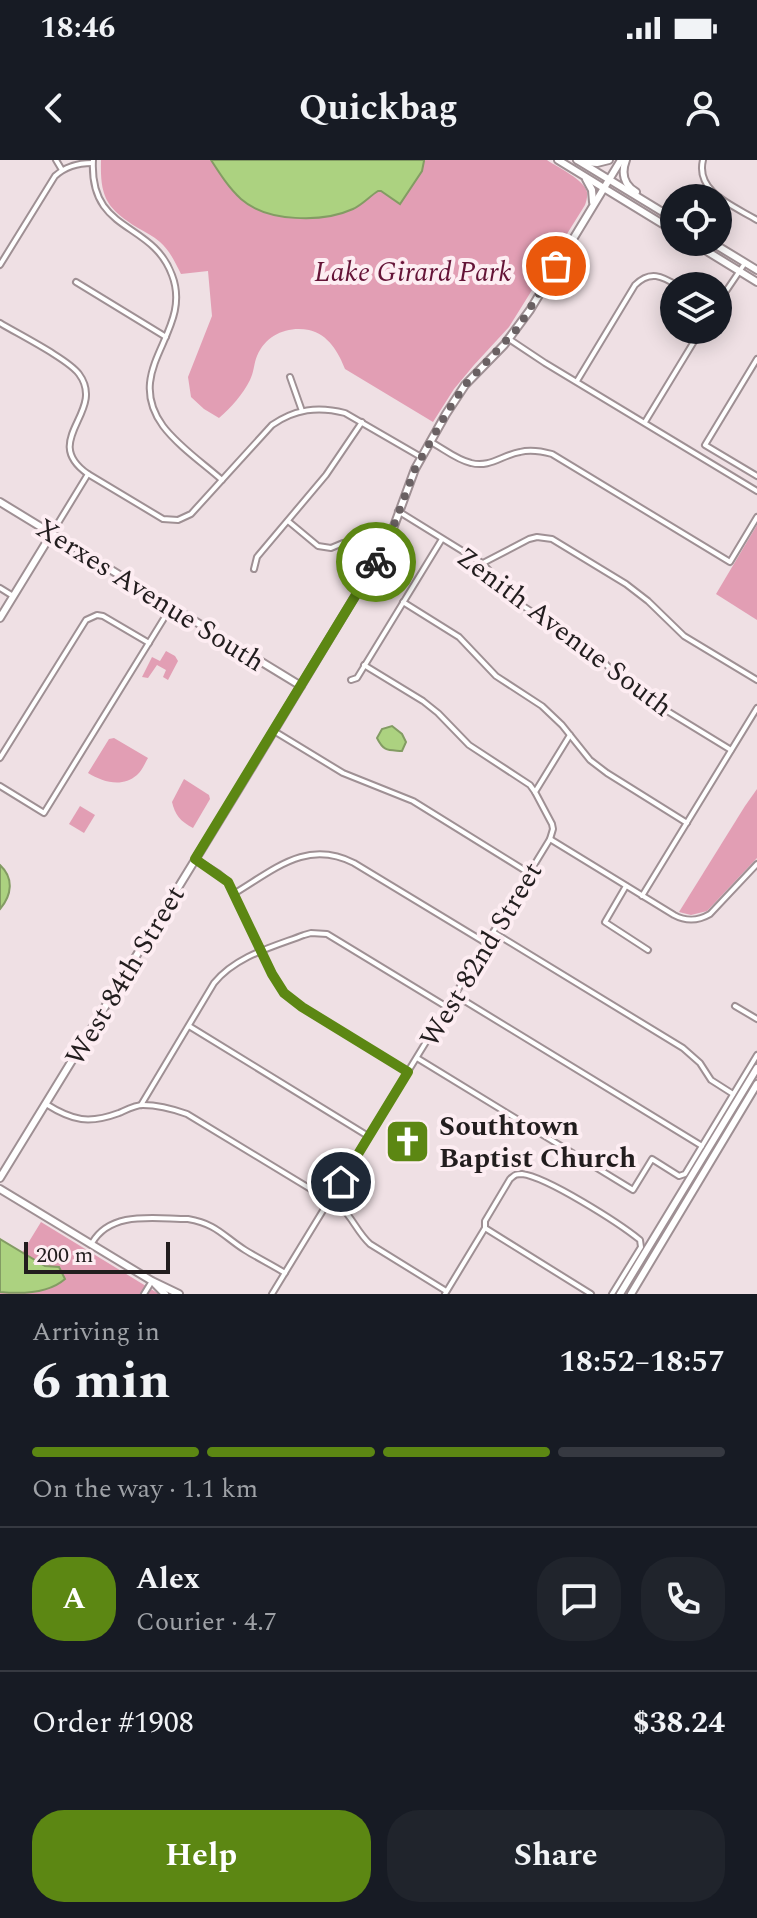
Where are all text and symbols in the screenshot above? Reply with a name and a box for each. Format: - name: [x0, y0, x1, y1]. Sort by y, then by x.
- text: 18:46: [40, 5, 115, 51]
- text: Quickbag: [299, 81, 458, 136]
- icon: back: [32, 86, 76, 130]
- icon: person: [681, 86, 725, 130]
- map controls: [660, 184, 732, 344]
- button: locate: [660, 184, 732, 256]
- pin: [522, 232, 590, 300]
- icon: bag: [534, 244, 578, 288]
- park label: Lake Girard Park: [314, 251, 512, 294]
- button: layers: [660, 272, 732, 344]
- street label: Xerxes Avenue South: [27, 507, 273, 683]
- courier: [336, 522, 416, 602]
- street label: Zenith Avenue South: [447, 536, 681, 728]
- icon: bike: [354, 540, 398, 584]
- street label: West 82nd Street: [409, 854, 554, 1056]
- street label: West 84th Street: [54, 877, 196, 1074]
- place label: Southtown Baptist Church: [439, 1105, 636, 1180]
- church icon: Southtown Baptist Church: [384, 1117, 432, 1165]
- pin: [307, 1148, 375, 1216]
- icon: home: [319, 1160, 363, 1204]
- scale bar: [24, 1238, 170, 1274]
- text: 200 m: [36, 1239, 93, 1272]
- text: Arriving in: [32, 1312, 160, 1352]
- text: 18:52–18:57: [559, 1339, 725, 1385]
- text: 6 min: [32, 1342, 170, 1421]
- text: On the way · 1.1 km: [32, 1469, 258, 1509]
- text: Alex: [136, 1556, 200, 1602]
- button: chat: [537, 1557, 621, 1641]
- button: phone: [641, 1557, 725, 1641]
- text: A: [62, 1576, 86, 1622]
- text: Courier · 4.7: [136, 1602, 277, 1642]
- text: Order #1908: [32, 1700, 194, 1746]
- text: $38.24: [633, 1700, 725, 1746]
- button: Help: [32, 1810, 371, 1902]
- button: Share: [387, 1810, 725, 1902]

